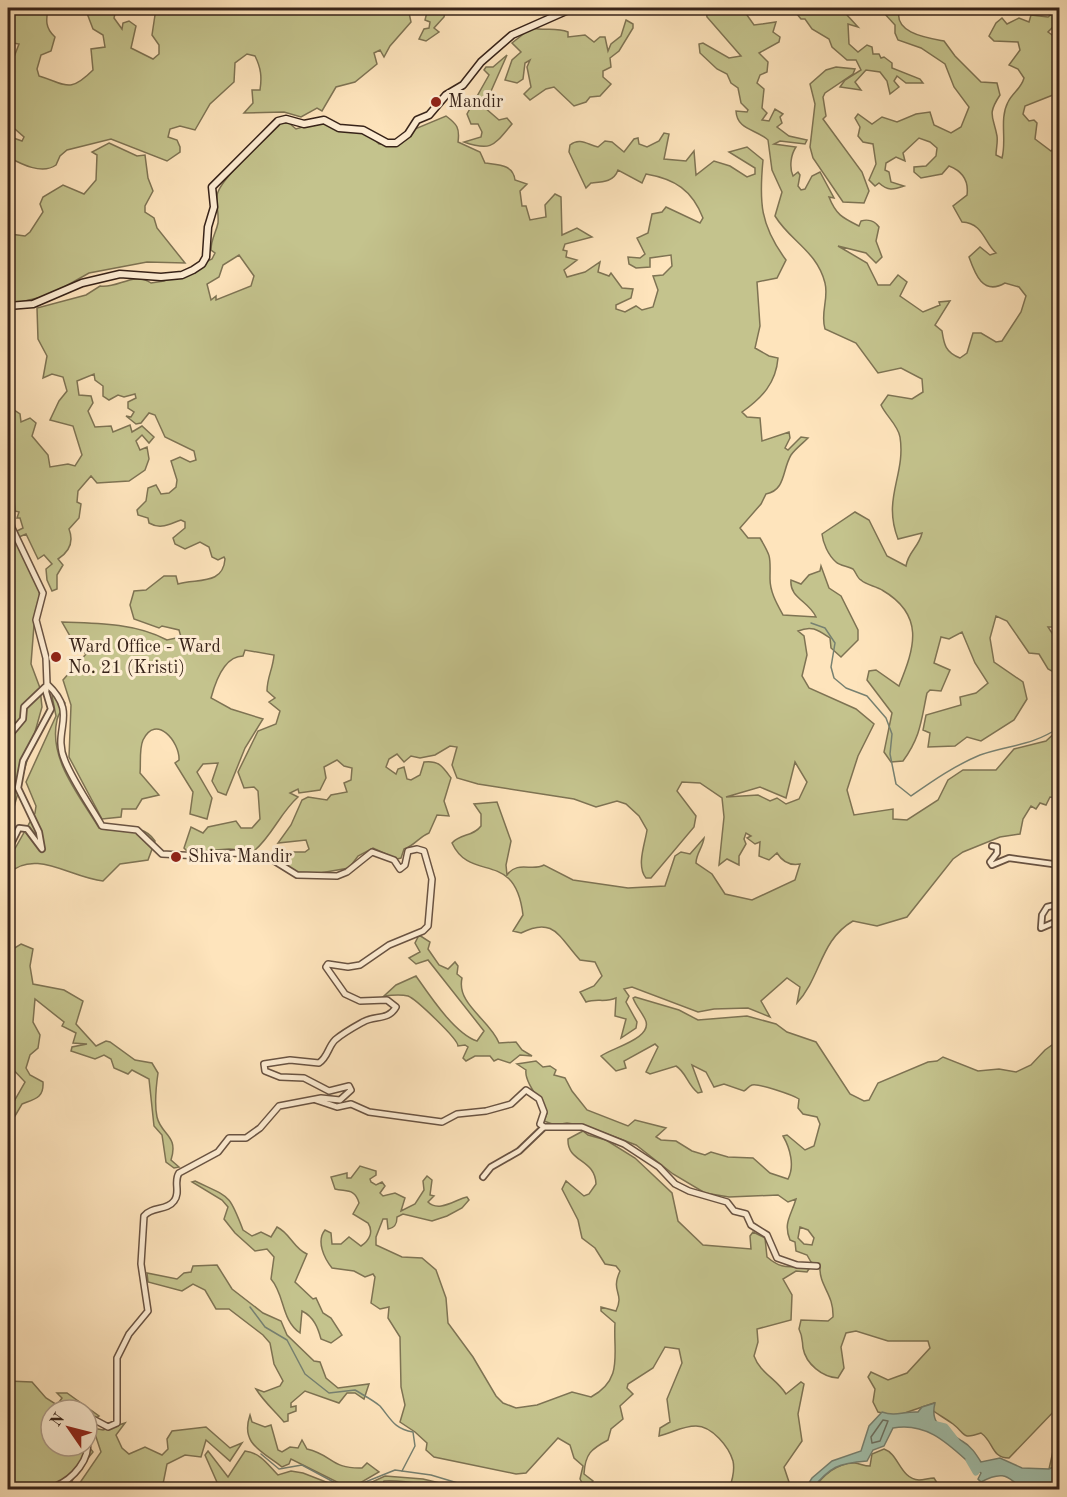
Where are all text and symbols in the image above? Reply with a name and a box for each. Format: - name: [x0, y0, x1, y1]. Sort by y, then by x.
- place label: Mandir: [448, 93, 504, 111]
- marker: Mandir: [429, 95, 443, 109]
- place label: Ward Office - Ward No. 21 (Kristi): [68, 638, 221, 677]
- marker: Ward Office - Ward No. 21 (Kristi): [49, 650, 63, 664]
- place label: Shiva Mandir: [188, 848, 293, 866]
- marker: Shiva Mandir: [169, 850, 183, 864]
- north arrow: [39, 1398, 99, 1458]
- text: N: [48, 1410, 69, 1430]

